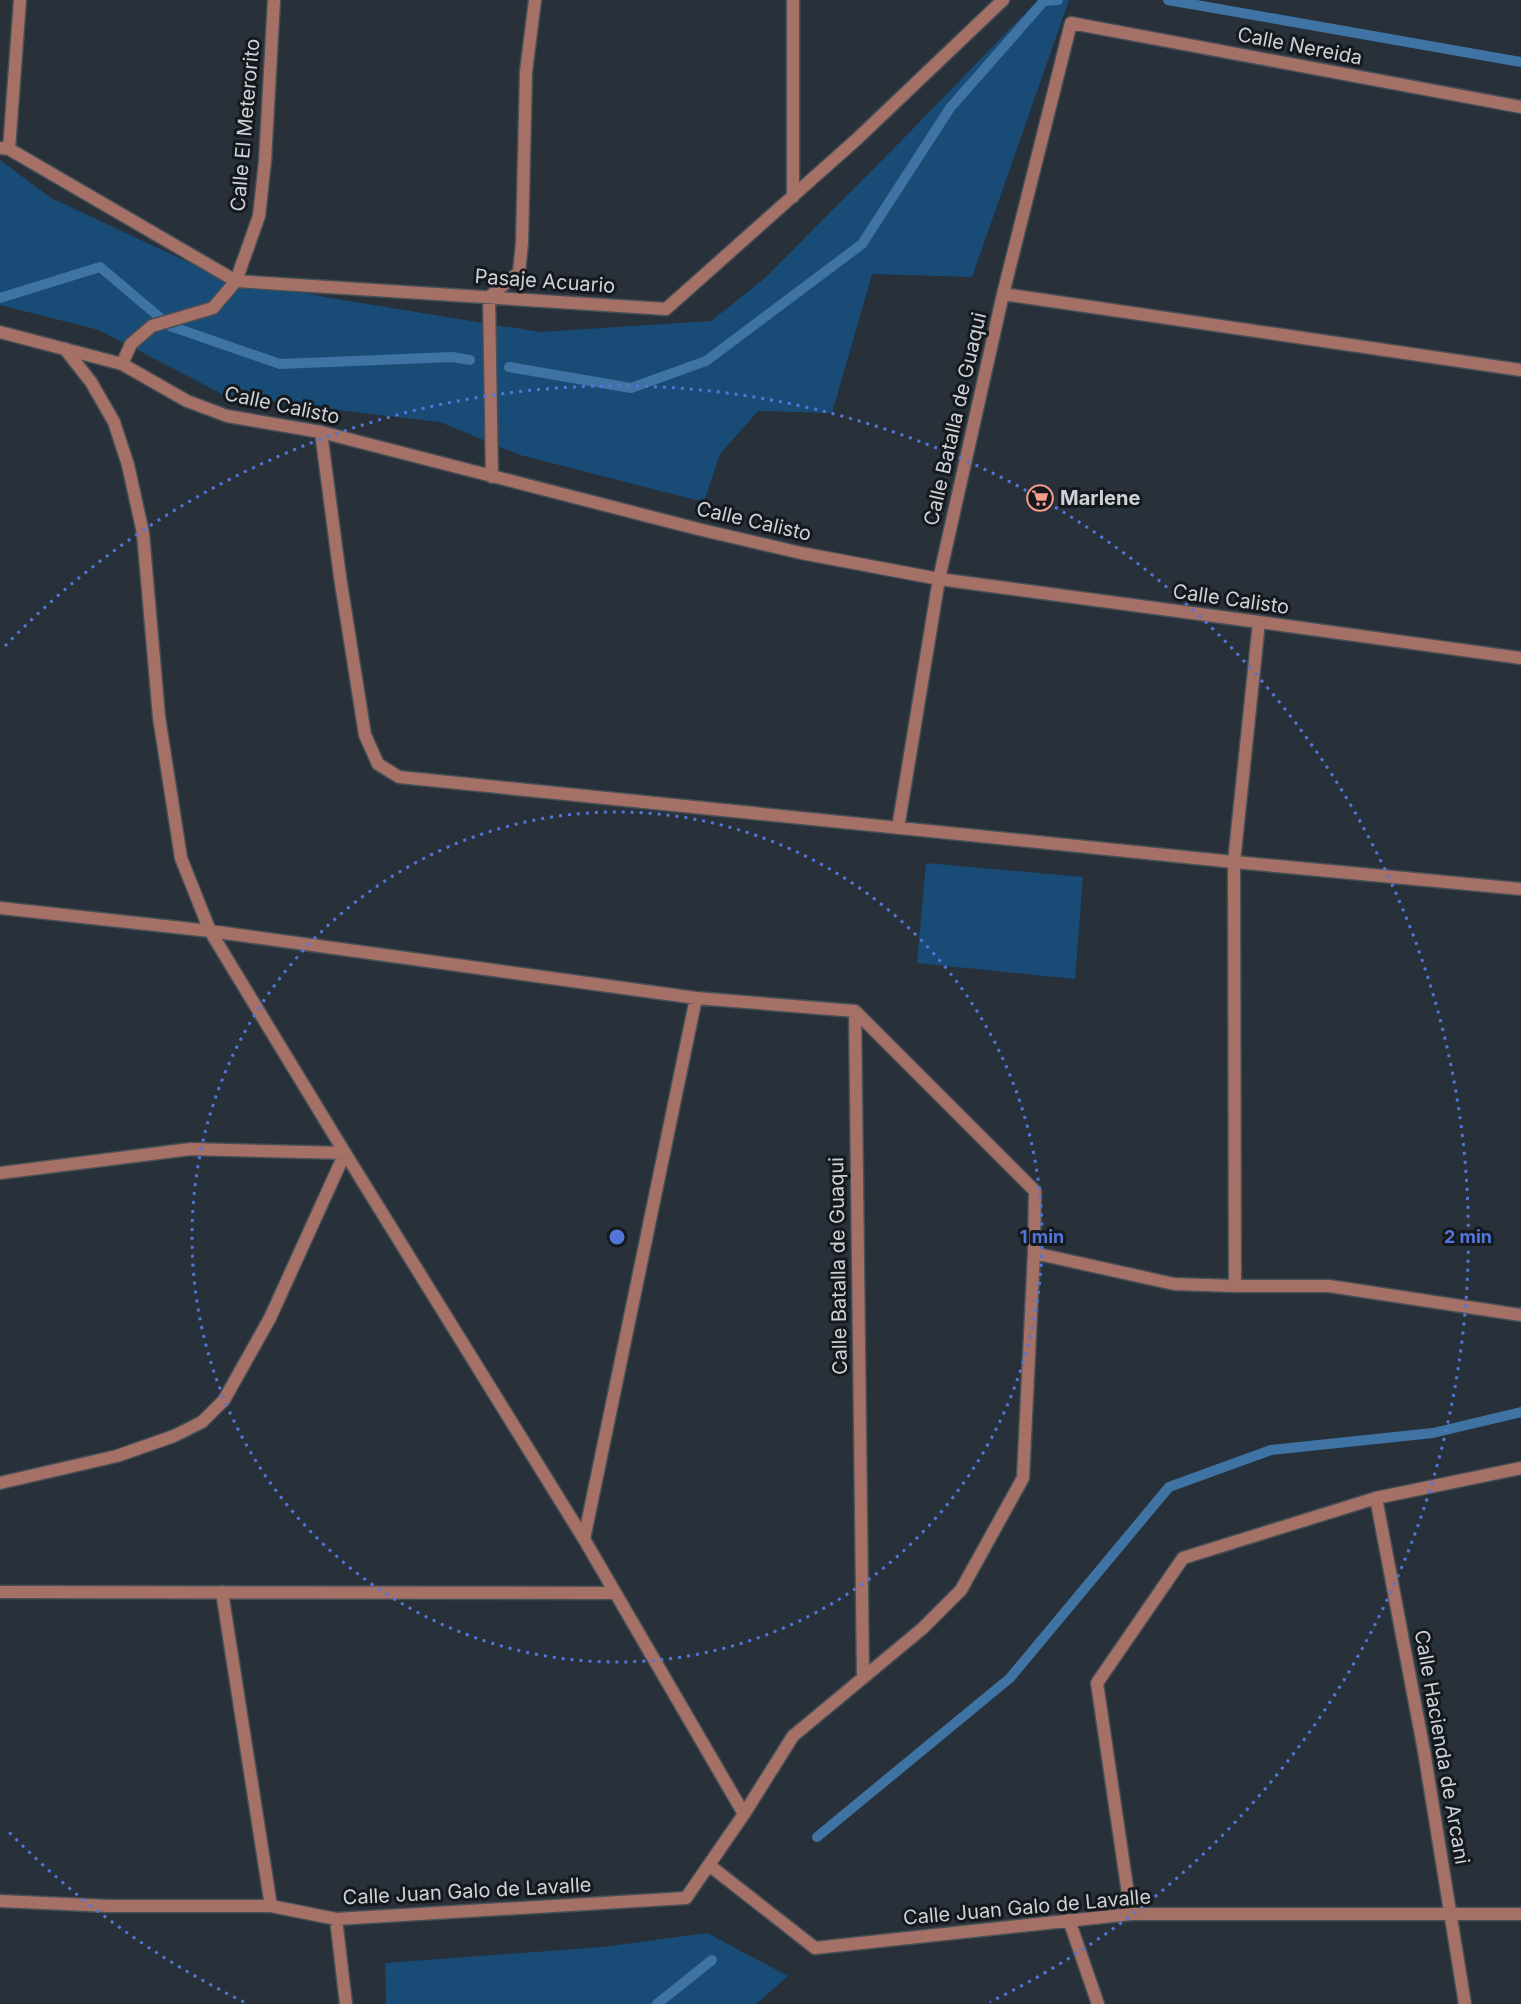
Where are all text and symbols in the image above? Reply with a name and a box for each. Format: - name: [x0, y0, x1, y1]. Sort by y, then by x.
- street label: Calle Nereida: [1236, 22, 1364, 70]
- street label: Calle El Meterorito: [225, 38, 265, 212]
- street label: Pasaje Acuario: [474, 264, 616, 298]
- street label: Calle Batalla de Guaqui: [919, 310, 991, 528]
- street label: Calle Calisto: [222, 381, 342, 429]
- supermarket icon: Marlene: [1025, 483, 1055, 513]
- place label: Marlene: [1060, 486, 1140, 510]
- street label: Calle Calisto: [694, 496, 814, 546]
- street label: Calle Calisto: [1171, 579, 1291, 619]
- street label: Calle Batalla de Guaqui: [824, 1157, 852, 1375]
- text: 1 min: [1020, 1226, 1064, 1247]
- text: 2 min: [1444, 1226, 1492, 1247]
- centre of rings: [607, 1227, 627, 1247]
- street label: Calle Hacienda de Arcani: [1410, 1628, 1474, 1866]
- street label: Calle Juan Galo de Lavalle: [342, 1873, 592, 1909]
- street label: Calle Juan Galo de Lavalle: [902, 1884, 1152, 1930]

